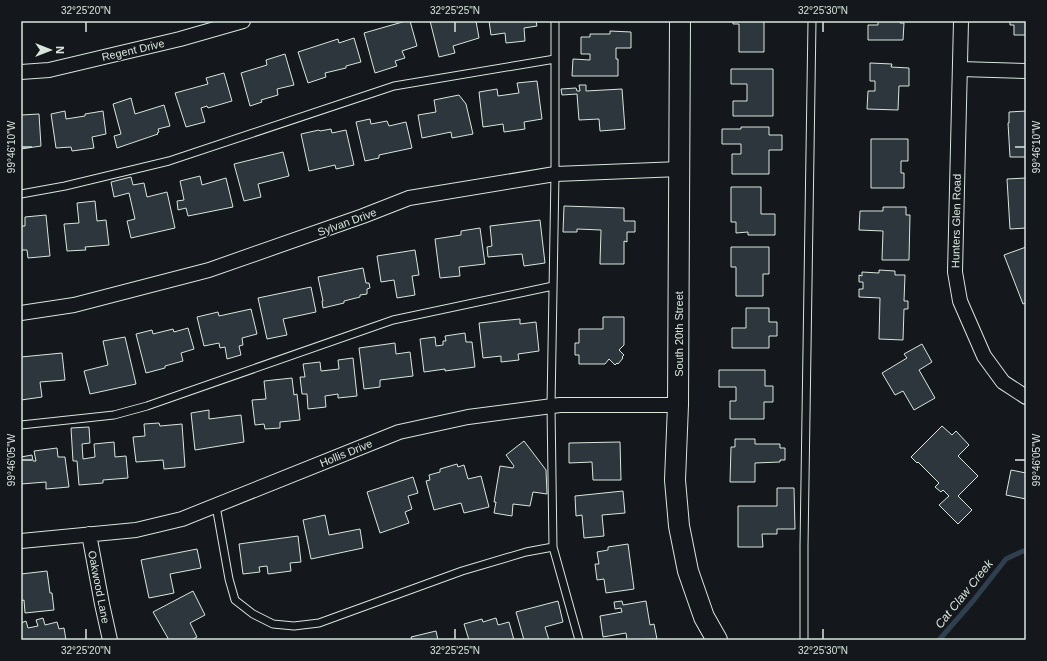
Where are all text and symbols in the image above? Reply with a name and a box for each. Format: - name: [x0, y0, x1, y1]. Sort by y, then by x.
- text: 32°25'20"N: [61, 5, 111, 16]
- text: 32°25'25"N: [430, 5, 480, 16]
- text: 32°25'30"N: [798, 5, 848, 16]
- north arrow: [30, 30, 70, 70]
- street label: Regent Drive: [100, 37, 166, 63]
- text: N: [54, 46, 66, 54]
- text: 99°46'10"W: [6, 120, 17, 173]
- text: 99°46'10"W: [1031, 120, 1042, 173]
- street label: Hunters Glen Road: [949, 174, 963, 268]
- street label: Sylvan Drive: [316, 206, 378, 238]
- street label: South 20th Street: [673, 291, 685, 377]
- text: 99°46'05"W: [6, 433, 17, 486]
- text: 99°46'05"W: [1031, 433, 1042, 486]
- street label: Hollis Drive: [318, 437, 374, 469]
- street label: Oakwood Lane: [86, 550, 112, 624]
- water label: Cat Claw Creek: [932, 556, 997, 631]
- text: 32°25'20"N: [61, 645, 111, 656]
- text: 32°25'25"N: [430, 645, 480, 656]
- text: 32°25'30"N: [798, 645, 848, 656]

